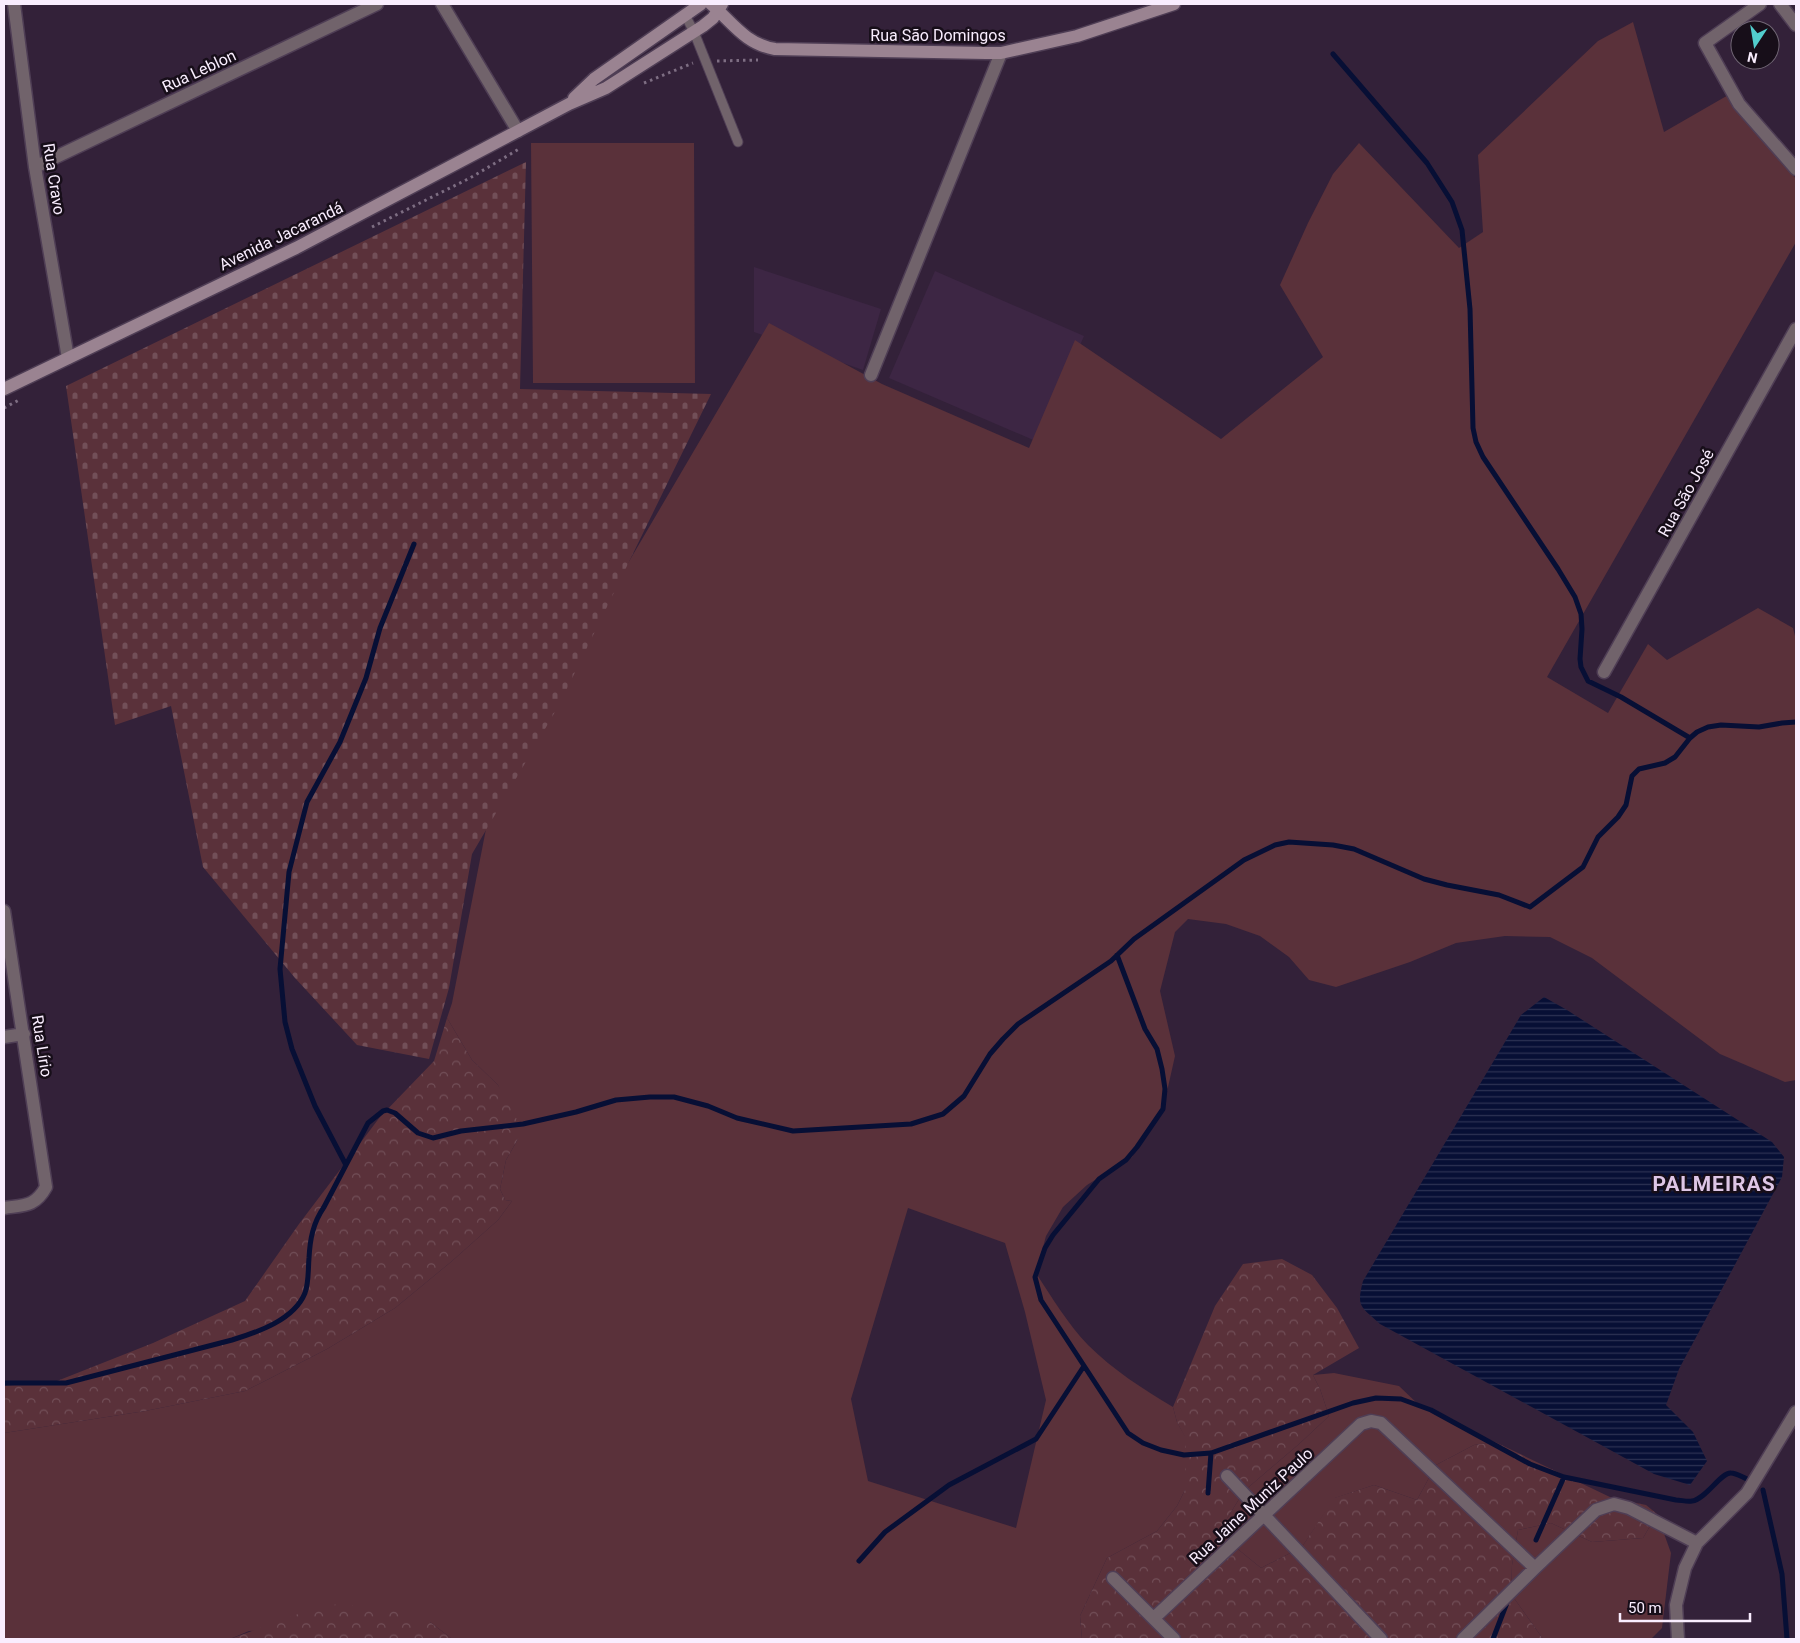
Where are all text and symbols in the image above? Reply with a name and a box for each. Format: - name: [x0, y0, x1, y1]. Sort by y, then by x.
- north arrow: [1730, 20, 1780, 70]
- street label: Rua São Domingos: [870, 26, 1006, 45]
- street label: Rua Leblon: [159, 46, 239, 96]
- text: N: [1746, 49, 1759, 67]
- street label: Rua Cravo: [39, 142, 69, 216]
- street label: Avenida Jacarandá: [216, 198, 346, 274]
- street label: Rua São José: [1654, 446, 1718, 540]
- street label: Rua Lírio: [28, 1014, 56, 1078]
- district label: PALMEIRAS: [1652, 1172, 1776, 1196]
- street label: Rua Jaine Muniz Paulo: [1185, 1444, 1317, 1568]
- scale bar: [1620, 1590, 1750, 1622]
- text: 50 m: [1628, 1599, 1662, 1617]

